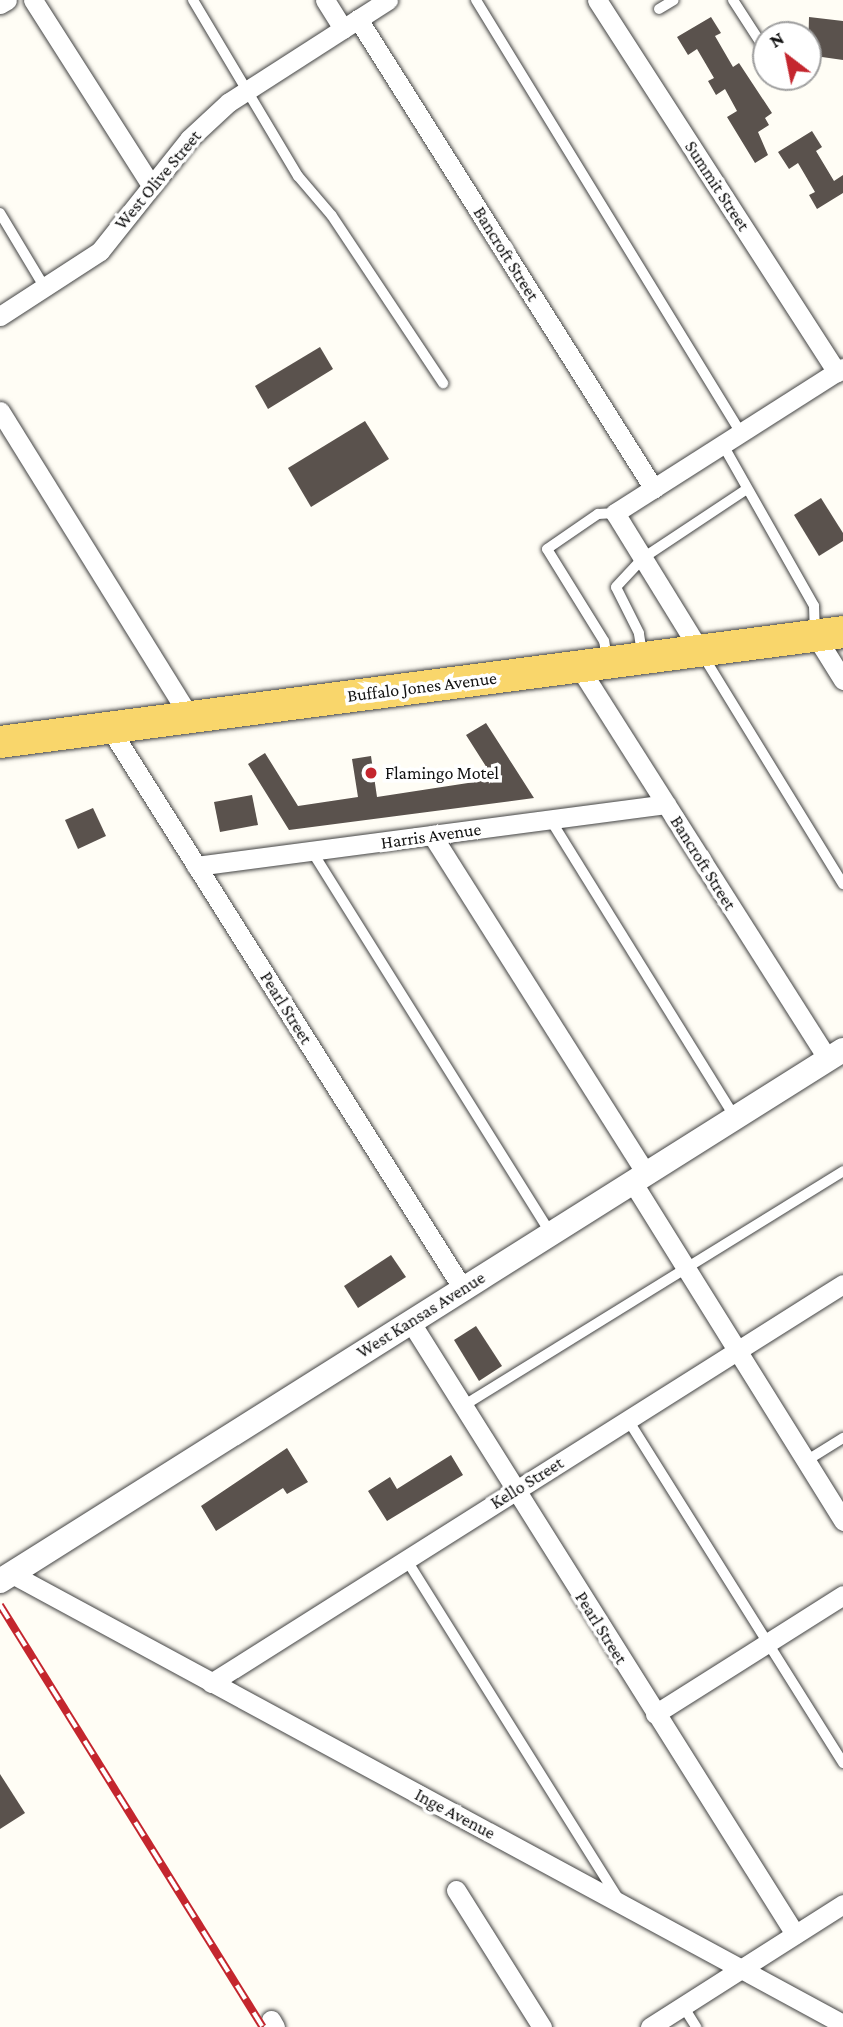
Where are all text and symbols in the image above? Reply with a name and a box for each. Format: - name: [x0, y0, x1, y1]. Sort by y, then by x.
- north arrow: [752, 21, 822, 91]
- text: N: [766, 27, 788, 52]
- street label: West Olive Street: [110, 126, 206, 234]
- street label: Summit Street: [680, 137, 754, 235]
- street label: Bancroft Street: [468, 203, 544, 305]
- street label: Buffalo Jones Avenue: [346, 667, 498, 707]
- place label: Flamingo Motel: [385, 762, 499, 784]
- marker: Flamingo Motel: [363, 765, 379, 781]
- street label: Bancroft Street: [665, 812, 741, 914]
- street label: Harris Avenue: [379, 818, 483, 854]
- street label: Pearl Street: [255, 968, 317, 1048]
- street label: West Kansas Avenue: [353, 1267, 489, 1363]
- street label: Kello Street: [487, 1452, 567, 1514]
- street label: Pearl Street: [570, 1588, 632, 1668]
- street label: Inge Avenue: [411, 1784, 499, 1844]

